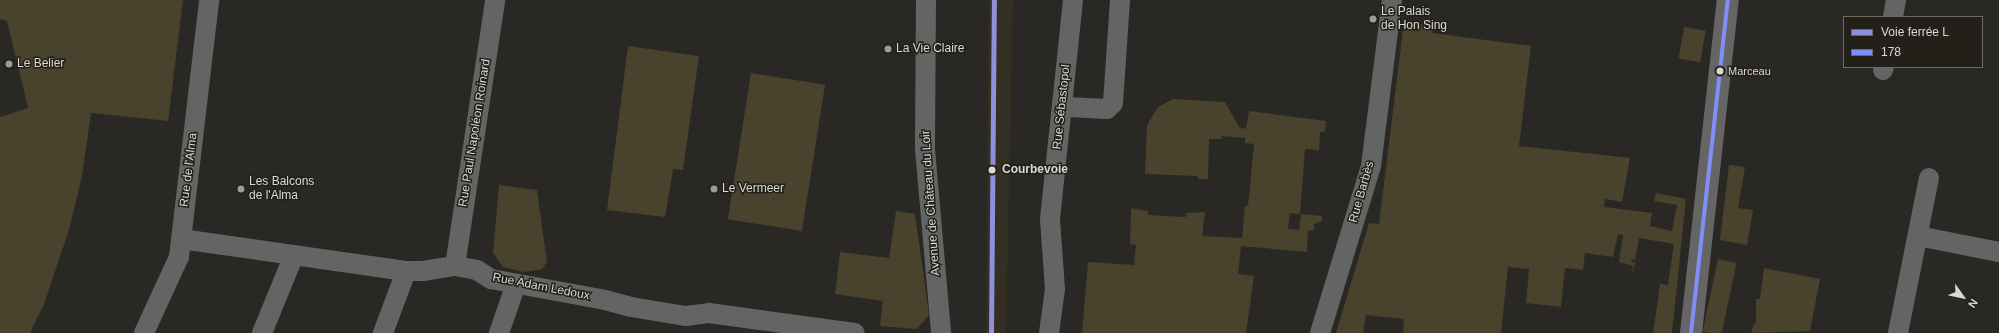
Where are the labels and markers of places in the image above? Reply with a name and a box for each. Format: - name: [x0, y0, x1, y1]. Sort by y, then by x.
- place label: Le Palais de Hon Sing: [1381, 5, 1447, 33]
- marker: Le Palais de Hon Sing: [1368, 14, 1378, 24]
- place label: La Vie Claire: [896, 42, 964, 56]
- marker: La Vie Claire: [883, 44, 893, 54]
- place label: Le Belier: [17, 57, 64, 71]
- marker: Le Belier: [4, 59, 14, 69]
- place label: Marceau: [1728, 64, 1771, 78]
- marker: Marceau: [1715, 66, 1725, 76]
- marker: Courbevoie: [985, 163, 999, 177]
- place label: Courbevoie: [1002, 163, 1068, 177]
- place label: Les Balcons de l'Alma: [249, 175, 314, 203]
- place label: Le Vermeer: [722, 182, 784, 196]
- marker: Les Balcons de l'Alma: [236, 184, 246, 194]
- marker: Le Vermeer: [709, 184, 719, 194]

